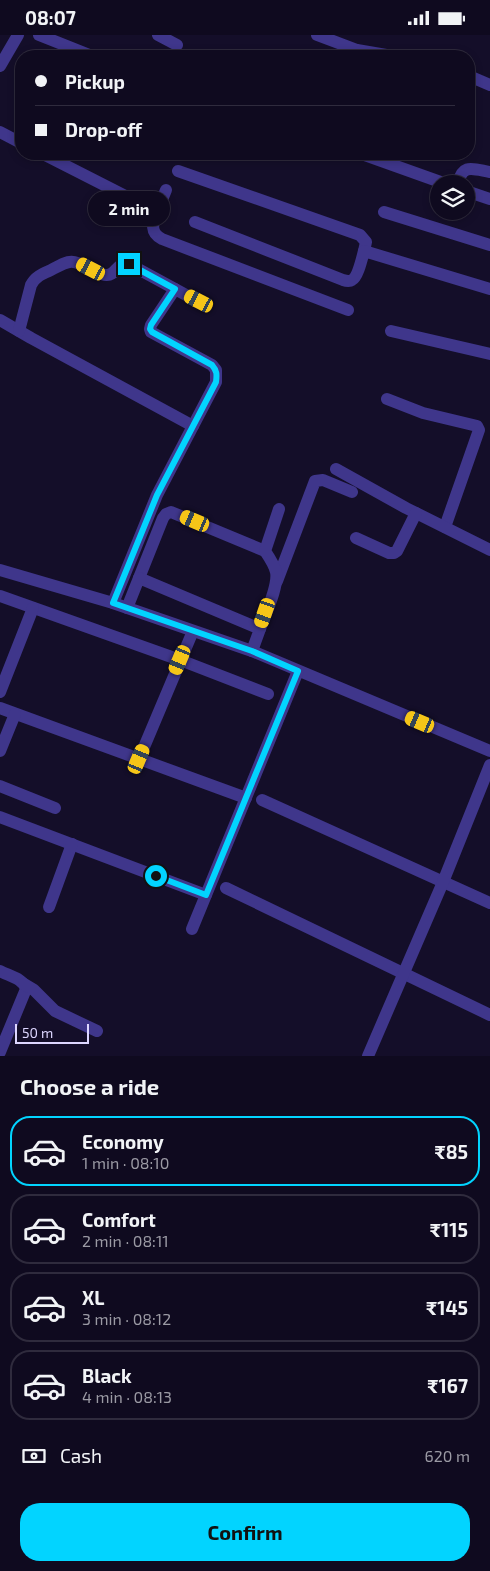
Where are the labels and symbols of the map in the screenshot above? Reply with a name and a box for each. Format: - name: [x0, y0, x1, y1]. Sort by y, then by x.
- callout: 2 min: [88, 191, 170, 227]
- route end: [118, 253, 140, 275]
- car: [74, 256, 107, 282]
- car: [182, 288, 215, 314]
- car: [178, 508, 211, 534]
- car: [253, 596, 276, 630]
- car: [167, 643, 192, 677]
- car: [403, 709, 436, 735]
- car: [126, 742, 151, 776]
- route start: [145, 865, 167, 887]
- scale bar: [15, 1021, 89, 1044]

